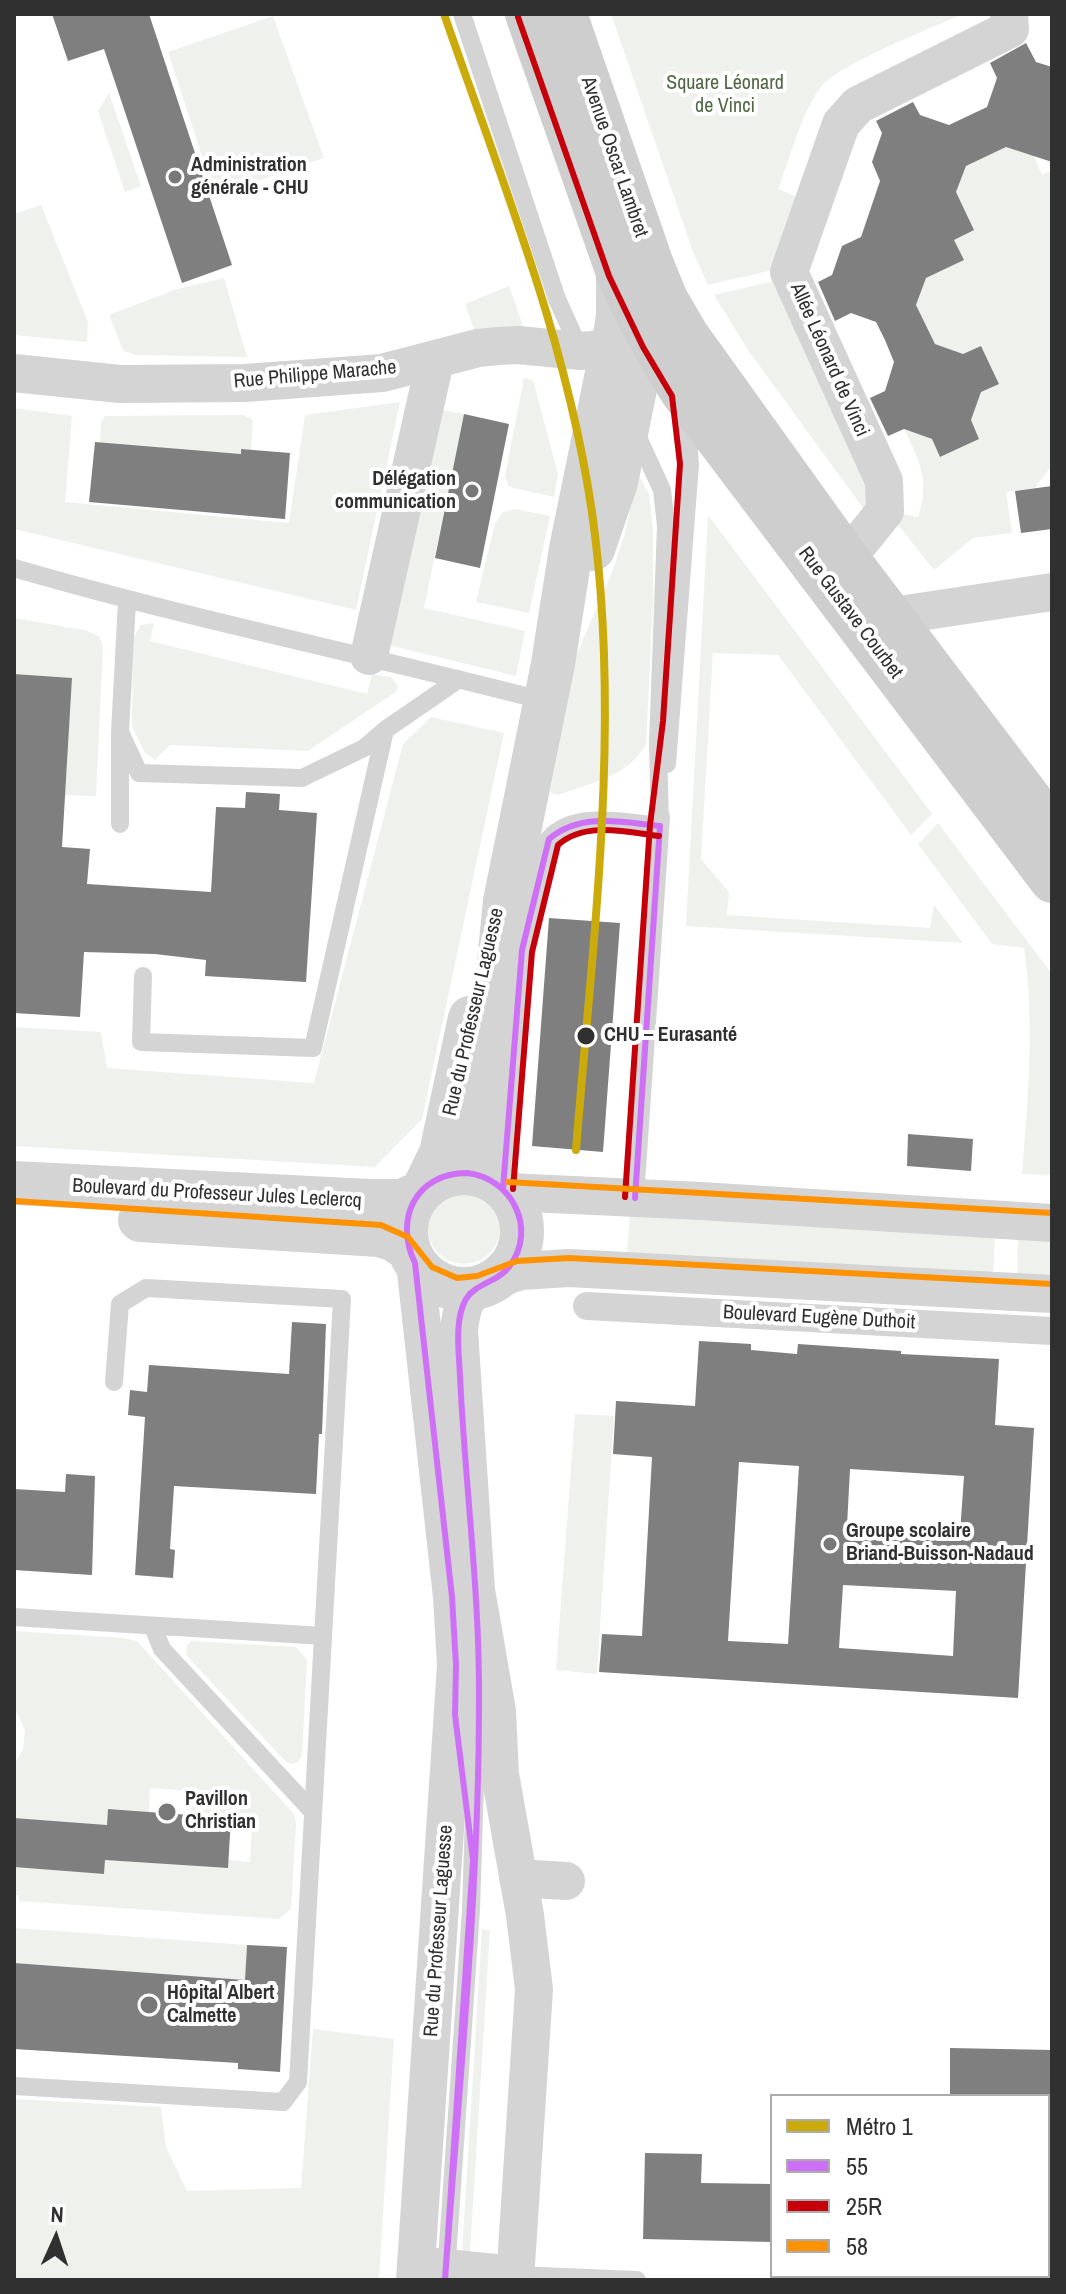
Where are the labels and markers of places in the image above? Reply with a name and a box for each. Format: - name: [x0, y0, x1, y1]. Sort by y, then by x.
- place label: Administration générale - CHU: [191, 154, 309, 201]
- marker: Administration générale - CHU: [166, 168, 184, 186]
- place label: Délégation communication: [335, 468, 456, 515]
- marker: Délégation communication: [463, 482, 481, 500]
- place label: CHU – Eurasanté: [604, 1024, 737, 1048]
- marker: CHU – Eurasanté: [575, 1025, 597, 1047]
- place label: Groupe scolaire Briand-Buisson-Nadaud: [846, 1520, 1034, 1567]
- marker: Groupe scolaire Briand-Buisson-Nadaud: [821, 1535, 839, 1553]
- place label: Pavillon Christian: [185, 1788, 256, 1835]
- marker: Pavillon Christian: [156, 1801, 178, 1823]
- place label: Hôpital Albert Calmette: [167, 1982, 275, 2029]
- marker: Hôpital Albert Calmette: [138, 1994, 160, 2016]

